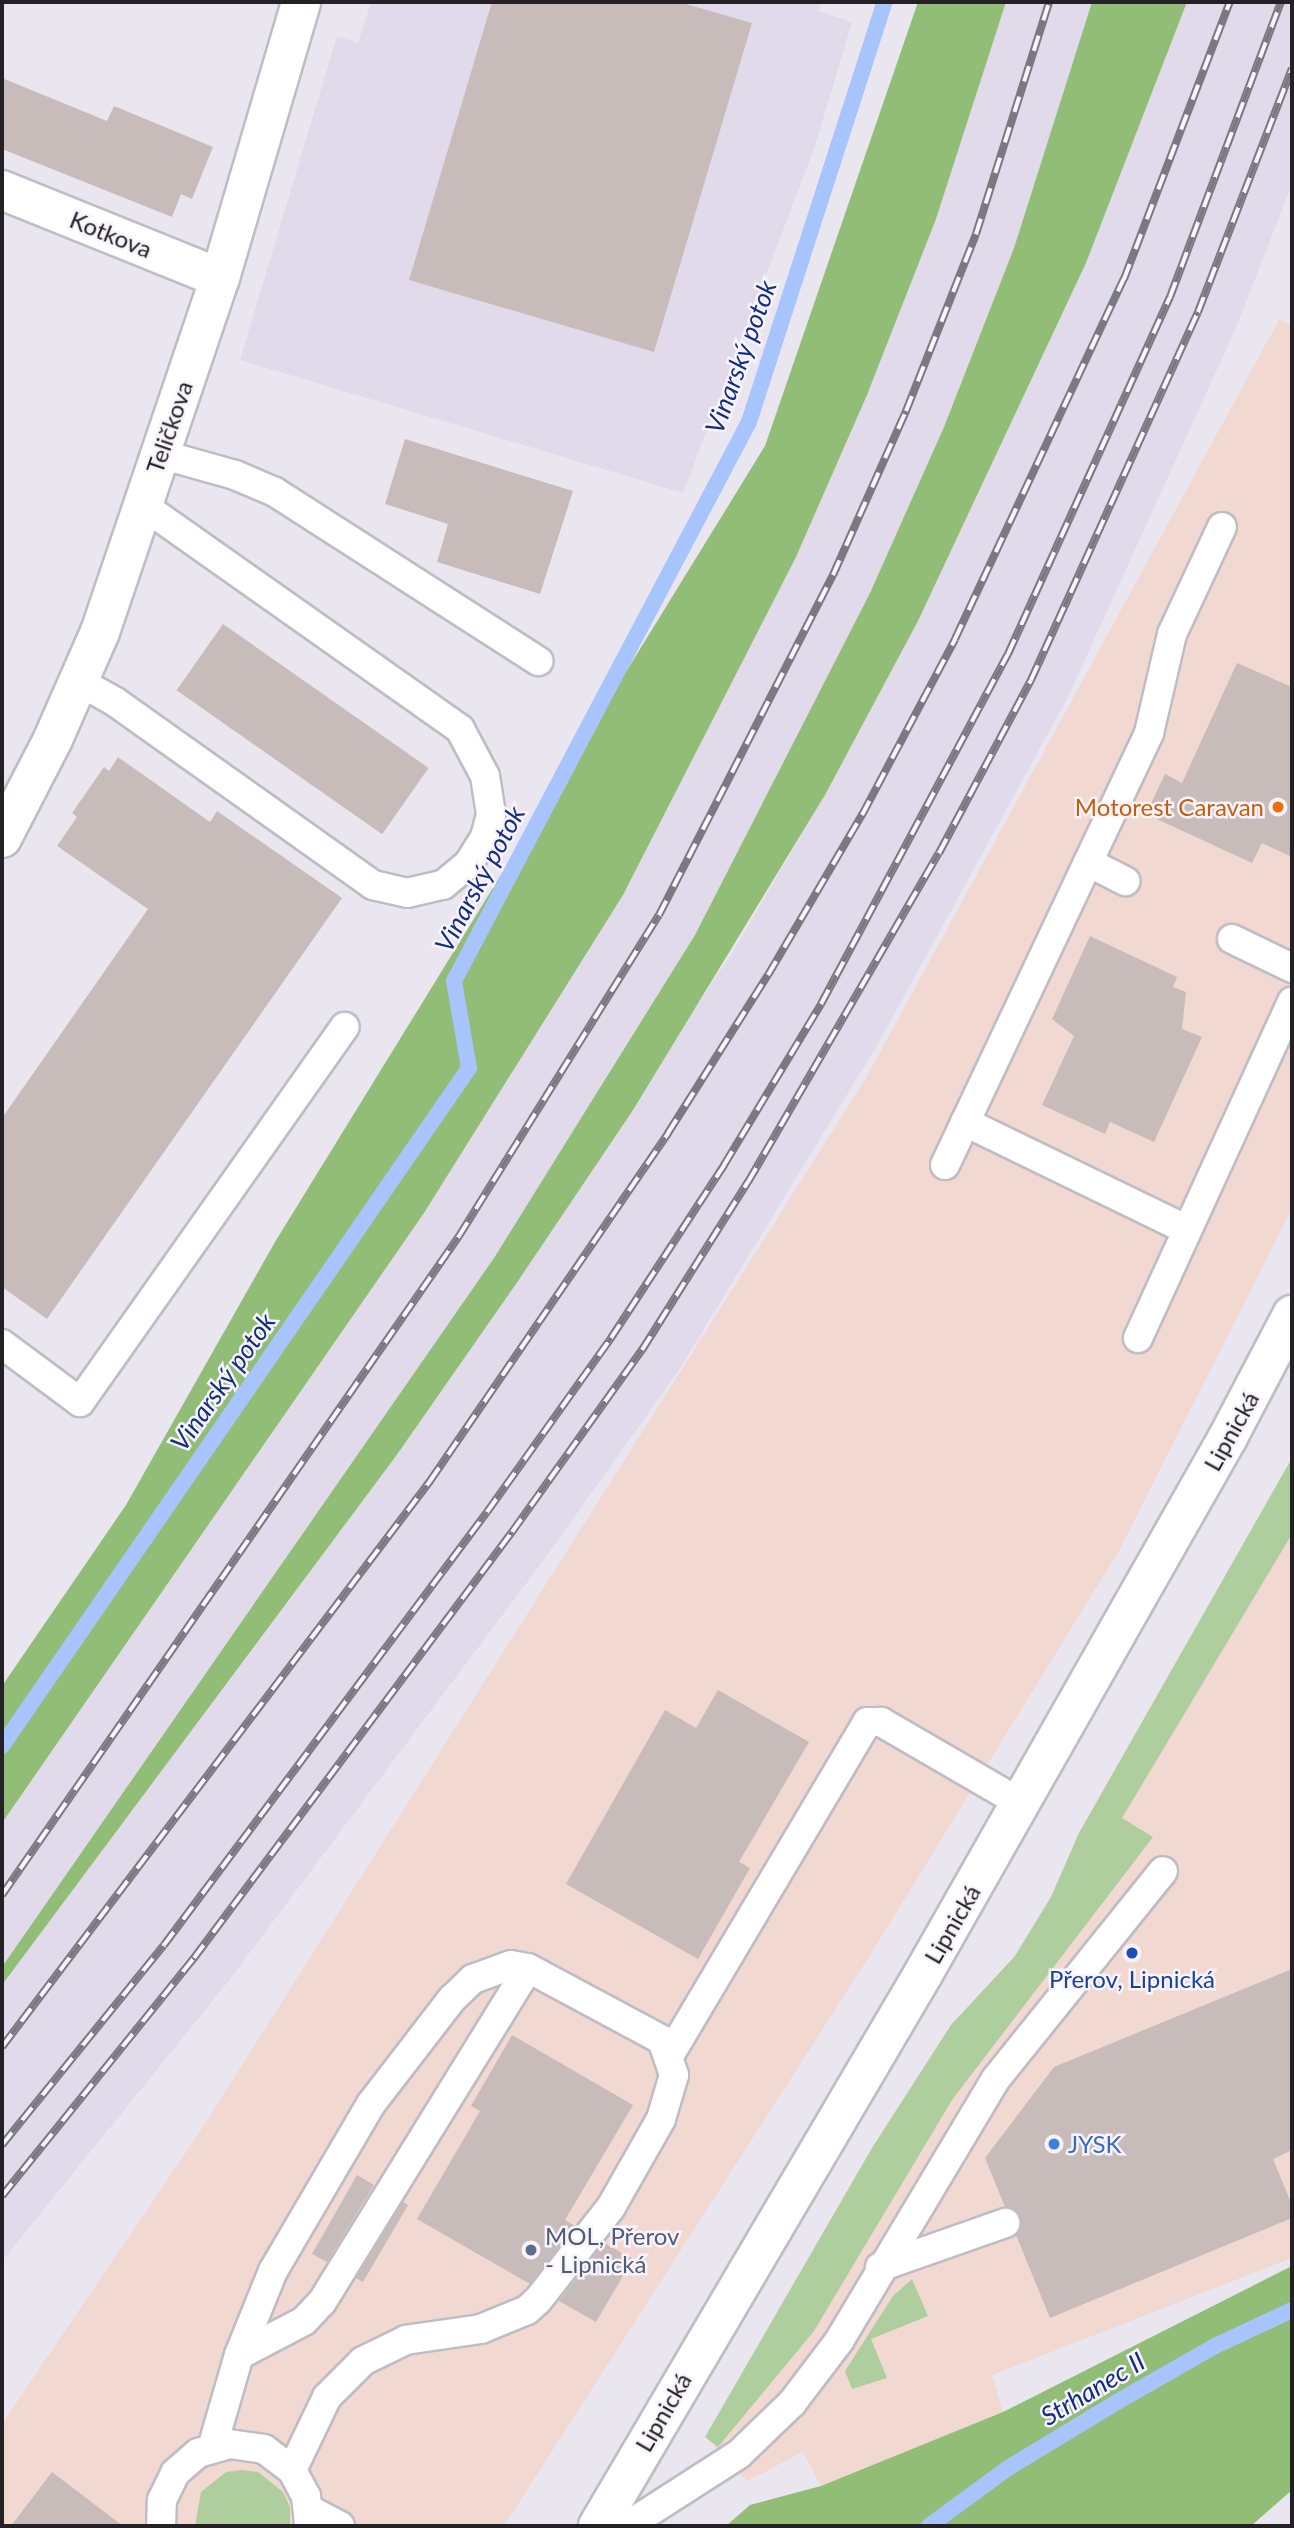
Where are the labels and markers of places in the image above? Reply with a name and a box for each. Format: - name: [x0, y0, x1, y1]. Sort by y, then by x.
- place label: Motorest Caravan: [1075, 793, 1264, 821]
- marker: Motorest Caravan: [1270, 799, 1286, 815]
- marker: Přerov, Lipnická: [1124, 1945, 1140, 1961]
- place label: Přerov, Lipnická: [1049, 1965, 1215, 1993]
- place label: JYSK: [1068, 2130, 1122, 2158]
- marker: JYSK: [1046, 2136, 1062, 2152]
- place label: MOL, Přerov - Lipnická: [545, 2222, 679, 2278]
- marker: MOL, Přerov - Lipnická: [523, 2242, 539, 2258]

